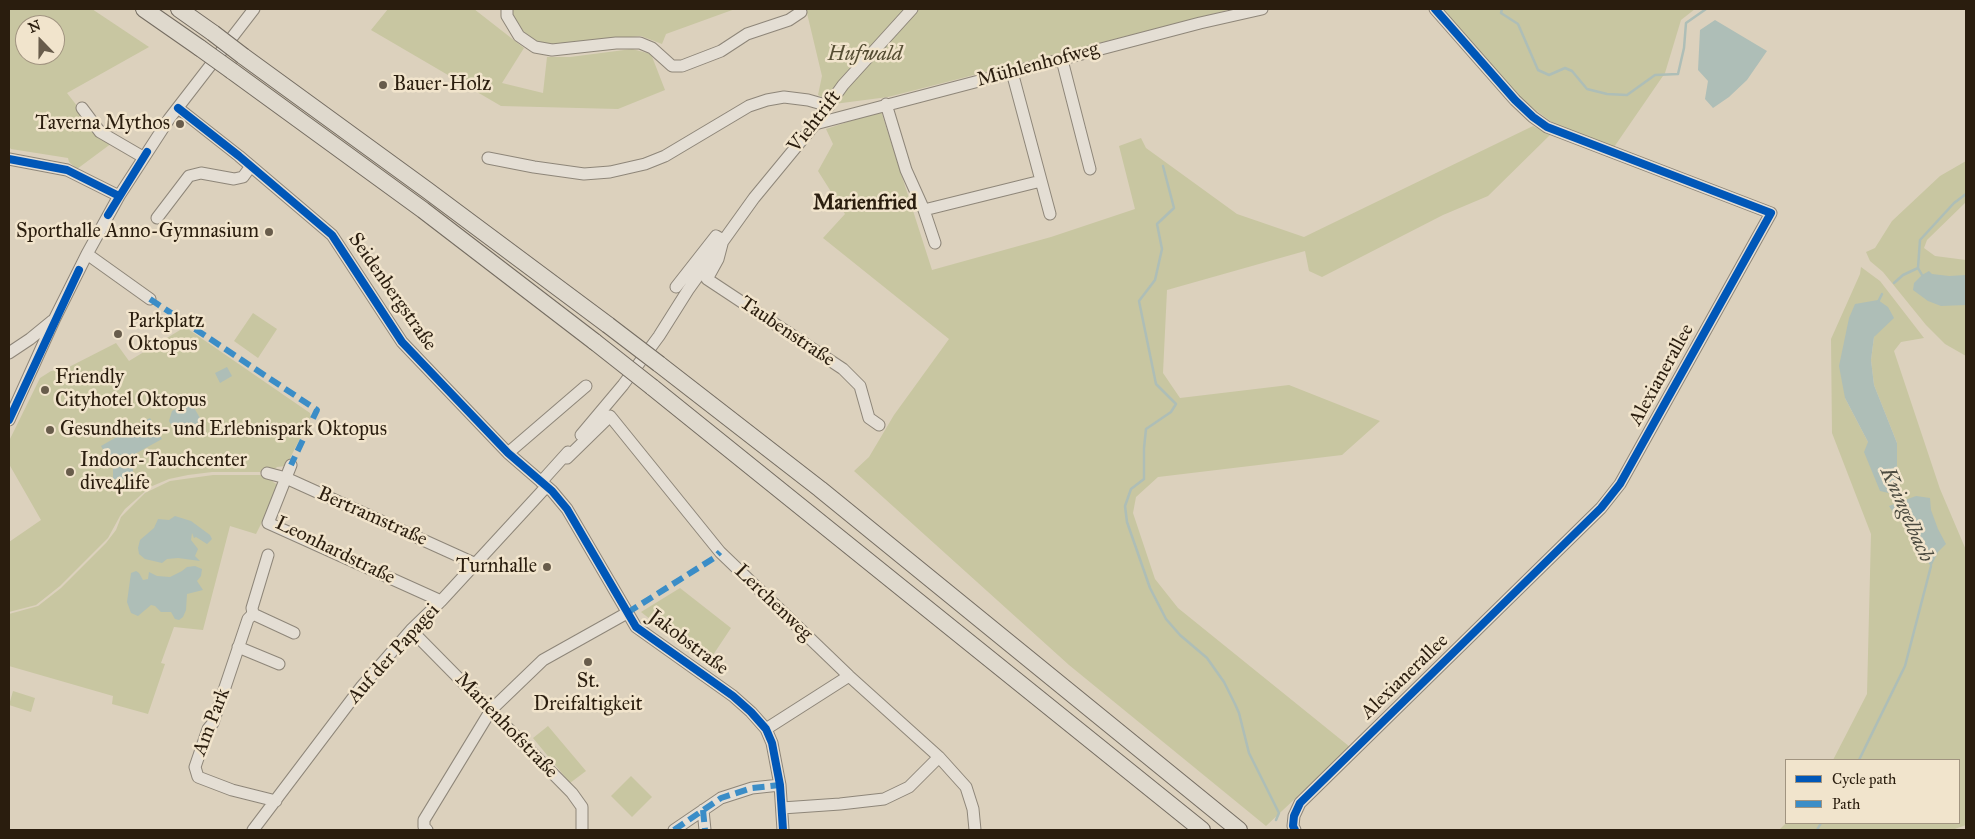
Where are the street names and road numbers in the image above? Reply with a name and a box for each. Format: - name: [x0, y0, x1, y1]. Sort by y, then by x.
- street label: Mühlenhofweg: [974, 37, 1102, 93]
- street label: Viehtrift: [783, 86, 847, 158]
- street label: Seidenbergstraße: [343, 228, 441, 356]
- street label: Taubenstraße: [735, 291, 839, 373]
- street label: Alexianerallee: [1624, 320, 1700, 430]
- street label: Bertramstraße: [313, 482, 431, 552]
- street label: Leonhardstraße: [271, 512, 399, 590]
- street label: Lerchenweg: [729, 560, 817, 646]
- street label: Auf der Papagei: [343, 599, 445, 709]
- street label: Jakobstraße: [643, 605, 733, 681]
- street label: Alexianerallee: [1356, 629, 1454, 725]
- street label: Marienhofstraße: [449, 668, 563, 784]
- street label: Am Park: [188, 685, 236, 759]

